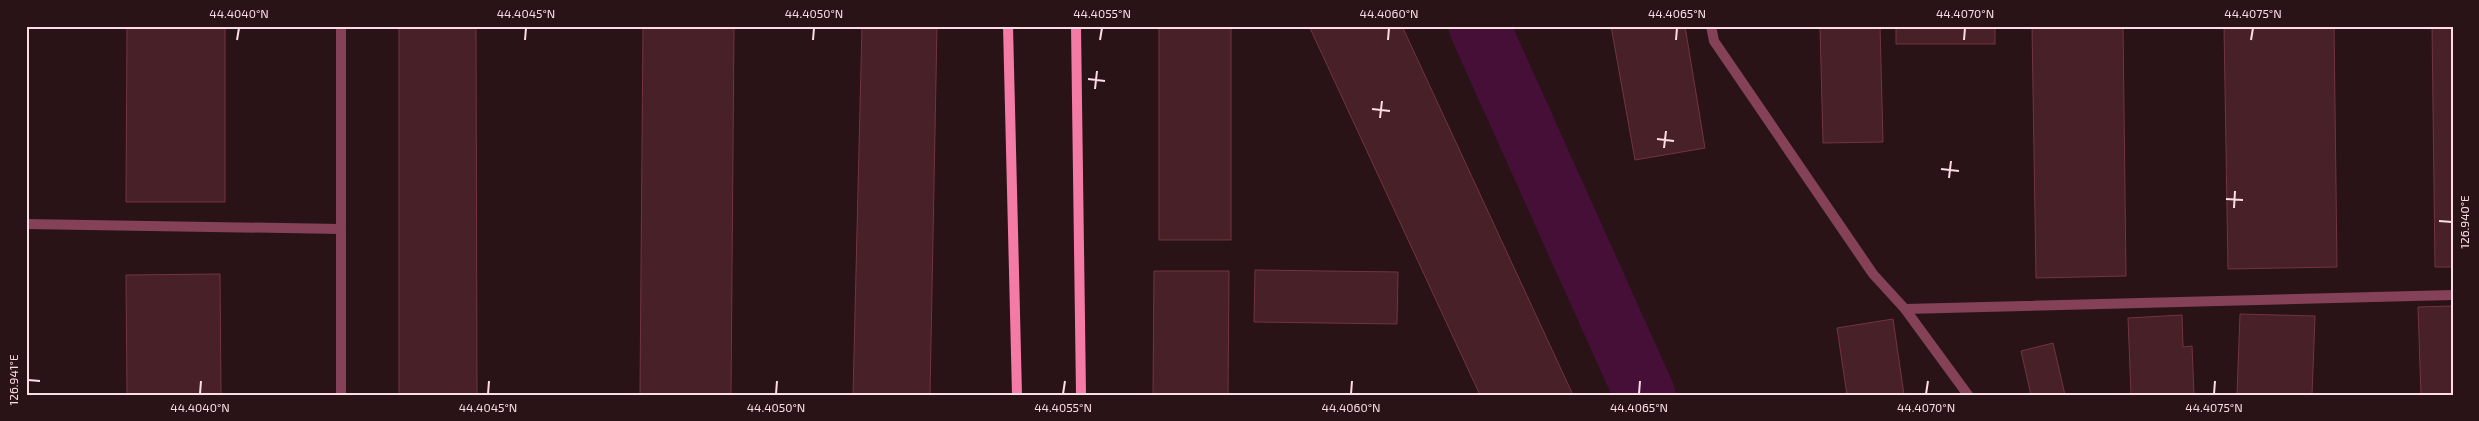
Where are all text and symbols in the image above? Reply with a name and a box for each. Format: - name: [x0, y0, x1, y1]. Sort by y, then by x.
- text: 44.4040°N: [209, 6, 269, 20]
- text: 44.4045°N: [497, 6, 555, 20]
- text: 44.4050°N: [785, 6, 843, 20]
- text: 44.4055°N: [1073, 6, 1131, 20]
- text: 44.4060°N: [1360, 6, 1418, 20]
- text: 44.4065°N: [1648, 6, 1706, 20]
- text: 44.4070°N: [1936, 6, 1994, 20]
- text: 44.4075°N: [2224, 6, 2282, 20]
- text: 126.940°E: [2457, 195, 2471, 249]
- text: 126.941°E: [6, 354, 20, 406]
- text: 44.4040°N: [170, 400, 230, 414]
- text: 44.4045°N: [459, 400, 517, 414]
- text: 44.4050°N: [747, 400, 805, 414]
- text: 44.4055°N: [1034, 400, 1092, 414]
- text: 44.4060°N: [1322, 400, 1380, 414]
- text: 44.4065°N: [1610, 400, 1668, 414]
- text: 44.4070°N: [1897, 400, 1955, 414]
- text: 44.4075°N: [2185, 400, 2243, 414]

